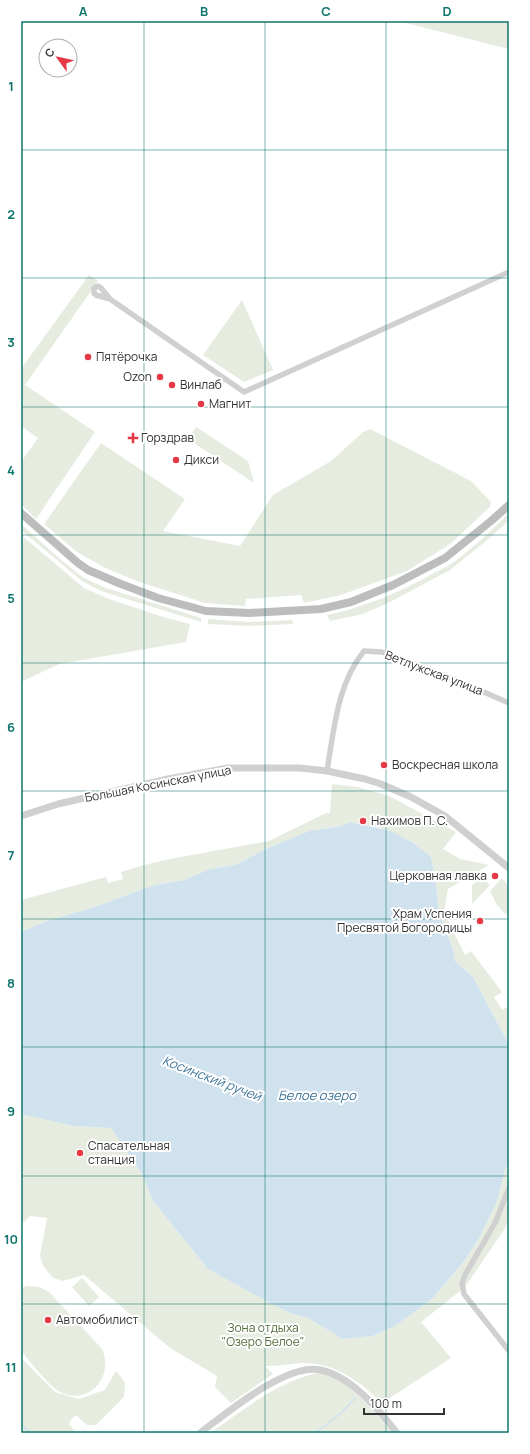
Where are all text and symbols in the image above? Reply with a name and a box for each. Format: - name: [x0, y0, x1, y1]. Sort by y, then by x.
- text: A: [79, 2, 88, 20]
- text: B: [200, 2, 208, 20]
- text: C: [321, 2, 331, 20]
- text: D: [442, 2, 452, 20]
- north arrow: [38, 38, 78, 78]
- text: С: [41, 45, 58, 60]
- text: 1: [8, 77, 14, 95]
- text: 2: [7, 205, 15, 223]
- text: 3: [7, 333, 15, 351]
- place label: Пятёрочка: [96, 348, 157, 365]
- marker: Пятёрочка: [83, 352, 93, 362]
- place label: Ozon: [123, 368, 152, 385]
- marker: Ozon: [155, 372, 165, 382]
- place label: Винлаб: [180, 376, 222, 393]
- marker: Винлаб: [167, 380, 177, 390]
- place label: Магнит: [209, 395, 251, 412]
- marker: Магнит: [196, 399, 206, 409]
- place label: Горздрав: [141, 429, 194, 446]
- marker: Горздрав: [128, 433, 138, 443]
- place label: Дикси: [184, 451, 219, 468]
- marker: Дикси: [171, 455, 181, 465]
- text: 4: [7, 461, 15, 479]
- text: 5: [7, 589, 15, 607]
- street label: Ветлужская улица: [383, 646, 486, 699]
- text: 6: [7, 718, 15, 736]
- place label: Воскресная школа: [392, 756, 498, 773]
- marker: Воскресная школа: [379, 760, 389, 770]
- street label: Большая Косинская улица: [83, 761, 233, 806]
- place label: Нахимов П. С.: [371, 812, 448, 829]
- marker: Нахимов П. С.: [358, 816, 368, 826]
- text: 7: [8, 846, 15, 864]
- place label: Церковная лавка: [390, 867, 487, 884]
- marker: Церковная лавка: [490, 871, 500, 881]
- place label: Храм Успения Пресвятой Богородицы: [337, 905, 472, 936]
- marker: Храм Успения Пресвятой Богородицы: [475, 916, 485, 926]
- text: 8: [7, 974, 15, 992]
- water label: Косинский ручей: [160, 1051, 266, 1106]
- water label: Белое озеро: [278, 1086, 357, 1104]
- text: 9: [7, 1102, 15, 1120]
- place label: Спасательная станция: [88, 1137, 170, 1168]
- marker: Спасательная станция: [75, 1148, 85, 1158]
- text: 10: [4, 1230, 18, 1248]
- place label: Автомобилист: [56, 1311, 139, 1328]
- marker: Автомобилист: [43, 1315, 53, 1325]
- park label: Зона отдыха "Озеро Белое": [222, 1319, 304, 1350]
- text: 11: [5, 1358, 17, 1376]
- scale bar: [364, 1390, 444, 1416]
- text: 100 m: [370, 1395, 402, 1412]

